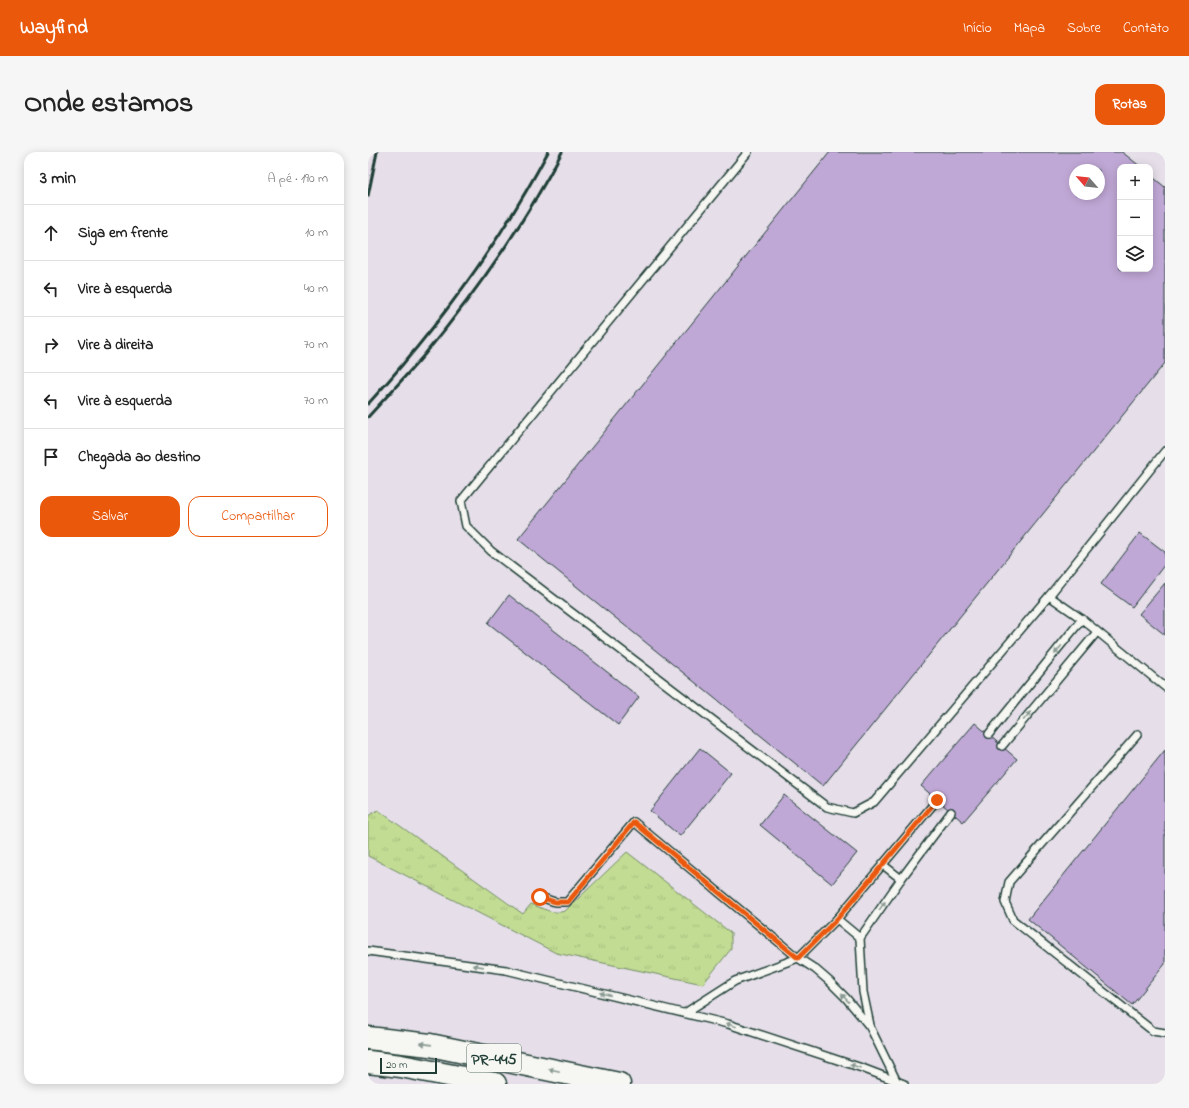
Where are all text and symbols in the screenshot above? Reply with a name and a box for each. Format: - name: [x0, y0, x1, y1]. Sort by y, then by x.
- text: Wayfind: [20, 15, 88, 42]
- text: Início: [963, 18, 992, 39]
- text: Mapa: [1014, 18, 1045, 39]
- text: Sobre: [1067, 18, 1101, 39]
- text: Contato: [1123, 18, 1169, 39]
- text: Onde estamos: [24, 84, 193, 125]
- button: Rotas: [1095, 84, 1165, 125]
- north arrow: [1069, 164, 1105, 200]
- map controls: [1117, 164, 1153, 272]
- button: +: [1117, 164, 1153, 200]
- text: 3 min: [40, 166, 76, 191]
- text: A pé · 190 m: [268, 169, 328, 188]
- button: −: [1117, 200, 1153, 236]
- icon: ahead: [40, 222, 62, 244]
- text: Siga em frente: [78, 222, 168, 244]
- text: 10 m: [305, 223, 328, 242]
- button: layers: [1117, 236, 1153, 272]
- icon: left: [40, 278, 62, 300]
- text: Vire à esquerda: [78, 278, 172, 300]
- text: 40 m: [304, 279, 328, 298]
- icon: right: [40, 334, 62, 356]
- text: Vire à direita: [78, 334, 153, 356]
- text: 70 m: [304, 335, 328, 354]
- icon: left: [40, 390, 62, 412]
- text: Vire à esquerda: [78, 390, 172, 412]
- text: 70 m: [304, 391, 328, 410]
- icon: arrive: [40, 446, 62, 468]
- text: Chegada ao destino: [78, 446, 201, 468]
- button: Salvar: [40, 496, 180, 537]
- button: Compartilhar: [188, 496, 328, 537]
- one-way arrow: [1053, 644, 1062, 655]
- one-way arrow: [1023, 711, 1032, 722]
- route end: [928, 791, 946, 809]
- route start: [531, 888, 549, 906]
- one-way arrow: [878, 901, 886, 912]
- one-way arrow: [472, 963, 484, 969]
- one-way arrow: [599, 991, 611, 997]
- one-way arrow: [840, 993, 850, 1003]
- one-way arrow: [725, 1022, 737, 1028]
- one-way arrow: [420, 1041, 432, 1047]
- road number: PR-445: [467, 1044, 521, 1072]
- scale bar: [380, 1056, 437, 1075]
- text: 20 m: [386, 1057, 408, 1073]
- one-way arrow: [848, 1063, 860, 1069]
- one-way arrow: [547, 1067, 560, 1073]

